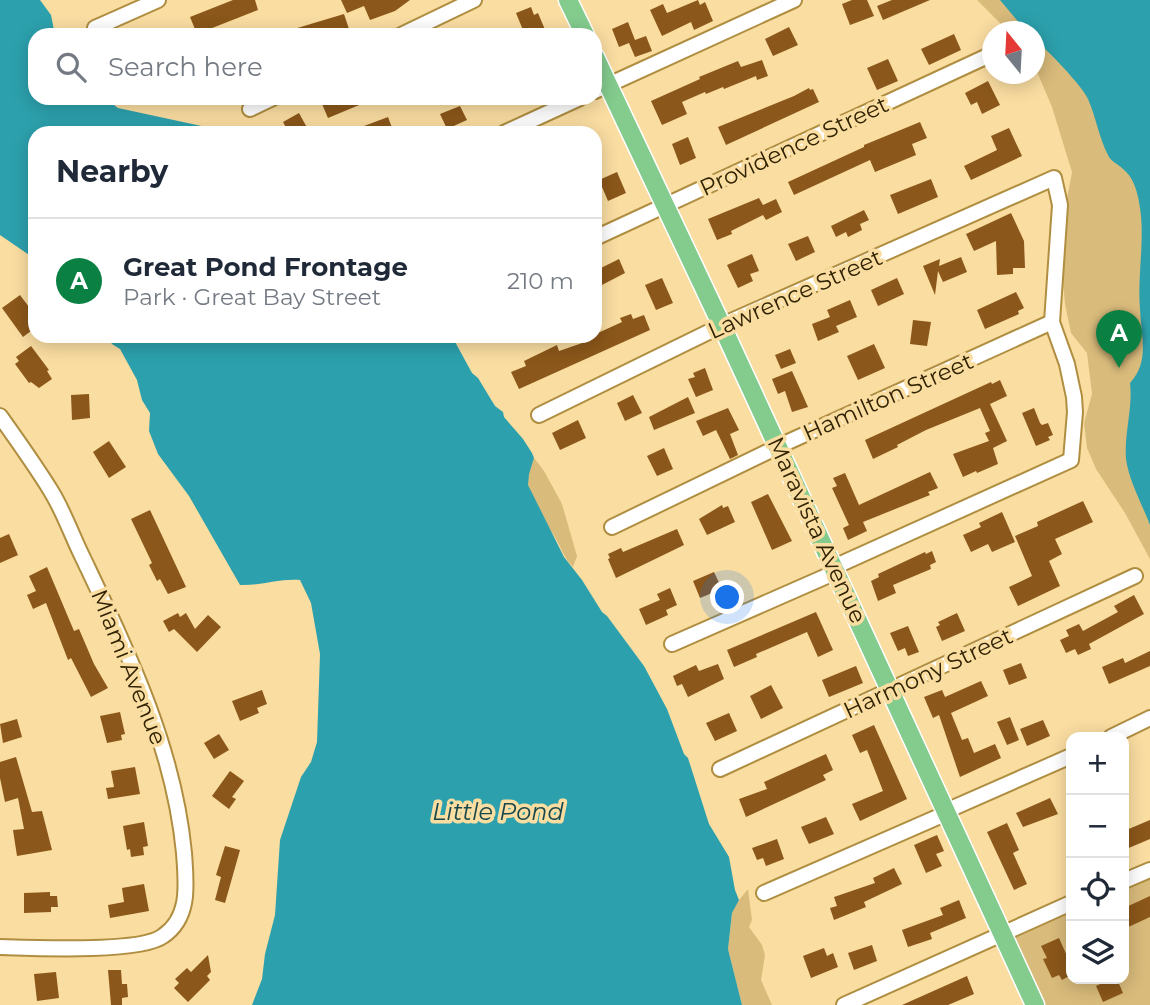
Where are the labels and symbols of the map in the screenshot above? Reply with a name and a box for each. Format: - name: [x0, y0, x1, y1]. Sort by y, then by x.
- north arrow: [982, 21, 1045, 84]
- street label: Providence Street: [695, 90, 893, 202]
- street label: Lawrence Street: [704, 243, 886, 345]
- pin: A: [1096, 310, 1142, 368]
- street label: Hamilton Street: [799, 347, 977, 447]
- street label: Maravista Avenue: [762, 432, 872, 628]
- your location: [710, 580, 744, 614]
- street label: Miami Avenue: [85, 585, 173, 749]
- street label: Harmony Street: [839, 622, 1017, 724]
- water label: Little Pond: [432, 797, 564, 826]

